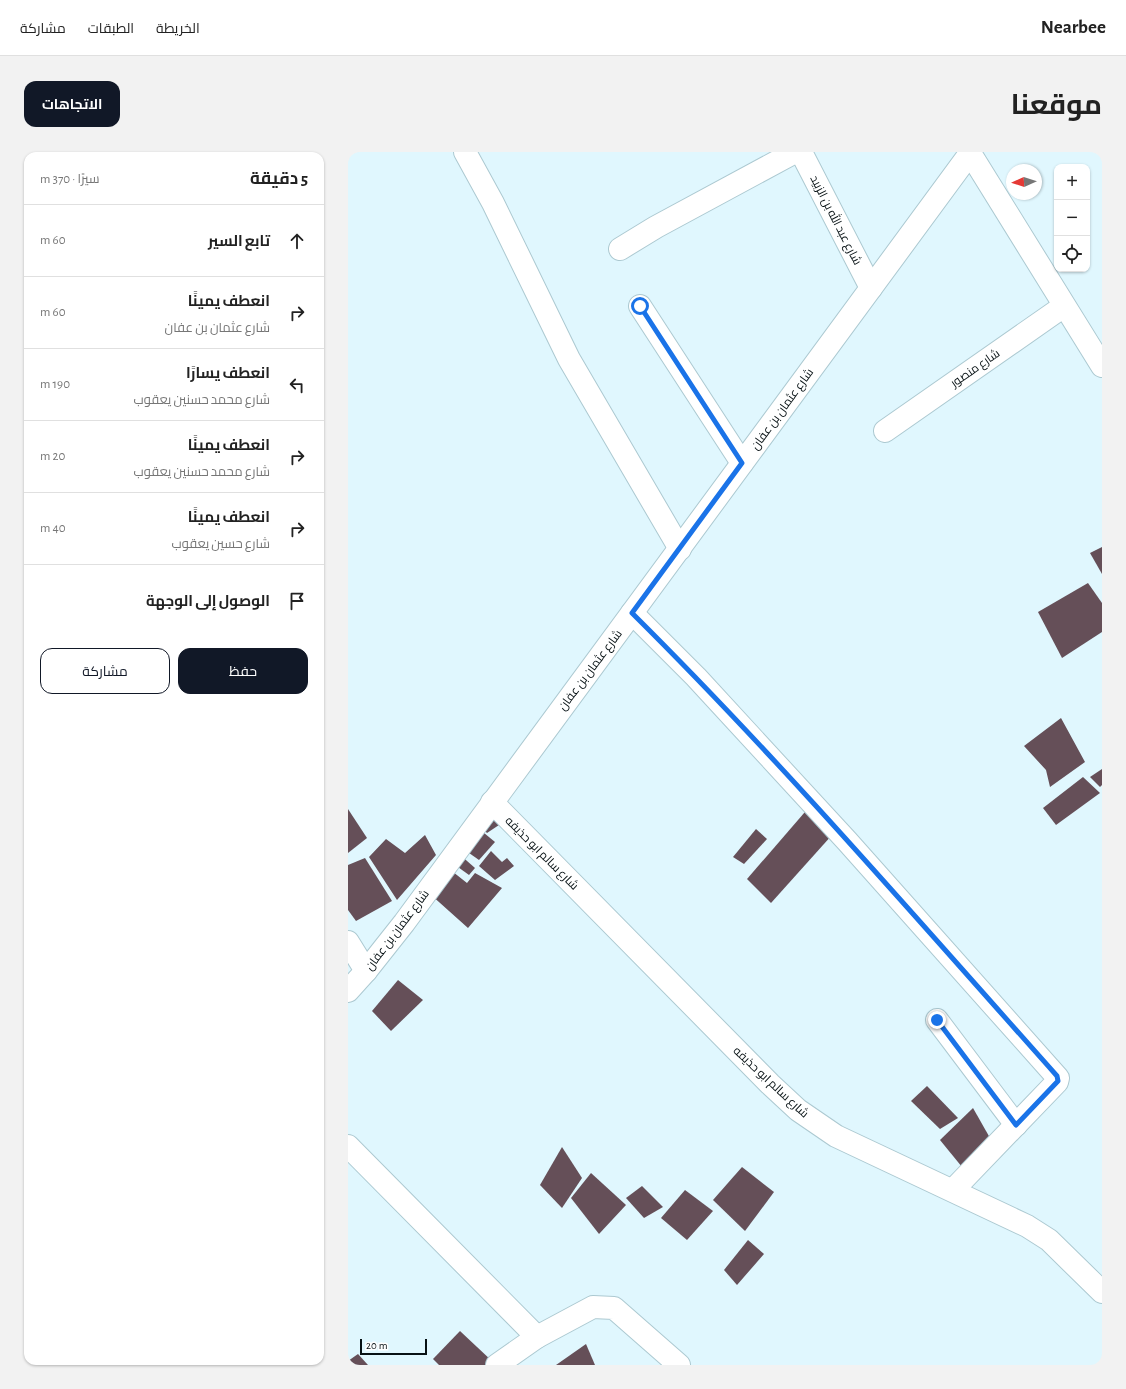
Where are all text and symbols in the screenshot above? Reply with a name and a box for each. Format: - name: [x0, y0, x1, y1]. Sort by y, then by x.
- text: Nearbee: [1041, 18, 1106, 37]
- text: مشاركة: [20, 22, 66, 36]
- text: الطبقات: [88, 22, 134, 36]
- text: الخريطة: [156, 22, 200, 36]
- button: الاتجاهات: [24, 81, 120, 127]
- text: موقعنا: [1011, 92, 1102, 120]
- north arrow: [1006, 164, 1042, 200]
- map controls: [1054, 164, 1090, 272]
- button: +: [1054, 164, 1090, 200]
- text: 5 دقيقة: [250, 170, 308, 187]
- street label: شارع عبد الله بن الزبيد: [806, 172, 866, 268]
- text: سيرًا · 370 m: [40, 173, 99, 186]
- button: −: [1054, 200, 1090, 236]
- icon: ahead: [286, 230, 308, 252]
- text: 60 m: [40, 234, 66, 247]
- text: تابع السير: [208, 234, 270, 249]
- button: locate: [1054, 236, 1090, 272]
- text: انعطف يمينًا: [188, 294, 270, 309]
- route start: [631, 297, 649, 315]
- icon: right: [286, 302, 308, 324]
- text: 60 m: [40, 306, 66, 319]
- text: شارع عثمان بن عفان: [165, 322, 270, 335]
- street label: شارع منصور: [947, 347, 1003, 391]
- text: انعطف يسارًا: [186, 366, 270, 381]
- street label: شارع عثمان بن عفان: [749, 366, 817, 453]
- icon: left: [286, 374, 308, 396]
- text: 190 m: [40, 378, 70, 391]
- text: شارع محمد حسنين يعقوب: [134, 394, 270, 407]
- text: انعطف يمينًا: [188, 438, 270, 453]
- icon: right: [286, 446, 308, 468]
- text: 20 m: [40, 450, 65, 463]
- text: شارع محمد حسنين يعقوب: [134, 466, 270, 479]
- text: انعطف يمينًا: [188, 510, 270, 525]
- icon: right: [286, 518, 308, 540]
- text: 40 m: [40, 522, 66, 535]
- text: شارع حسين يعقوب: [171, 538, 270, 551]
- icon: arrive: [286, 590, 308, 612]
- text: الوصول إلى الوجهة: [146, 594, 270, 609]
- street label: شارع عثمان بن عفان: [556, 627, 626, 714]
- button: مشاركة: [40, 648, 170, 694]
- button: حفظ: [178, 648, 308, 694]
- street label: شارع سالم ابو حذيفه: [502, 814, 581, 893]
- street label: شارع عثمان بن عفان: [363, 887, 433, 974]
- route end: [928, 1011, 946, 1029]
- street label: شارع سالم ابو حذيفه: [730, 1044, 811, 1121]
- scale bar: [360, 1337, 427, 1356]
- text: 20 m: [366, 1340, 387, 1351]

